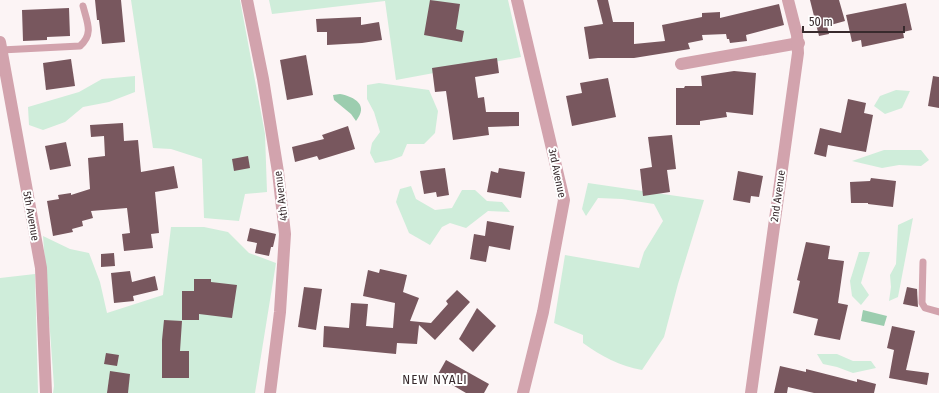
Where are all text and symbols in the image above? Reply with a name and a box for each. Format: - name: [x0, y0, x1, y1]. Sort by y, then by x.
- scale bar: [803, 8, 904, 34]
- text: 50 m: [809, 15, 833, 29]
- street label: 3rd Avenue: [545, 147, 569, 199]
- street label: 2nd Avenue: [768, 169, 788, 223]
- street label: 4th Avenue: [271, 170, 291, 222]
- street label: 5th Avenue: [20, 190, 42, 242]
- district label: NEW NYALI: [402, 372, 468, 387]

